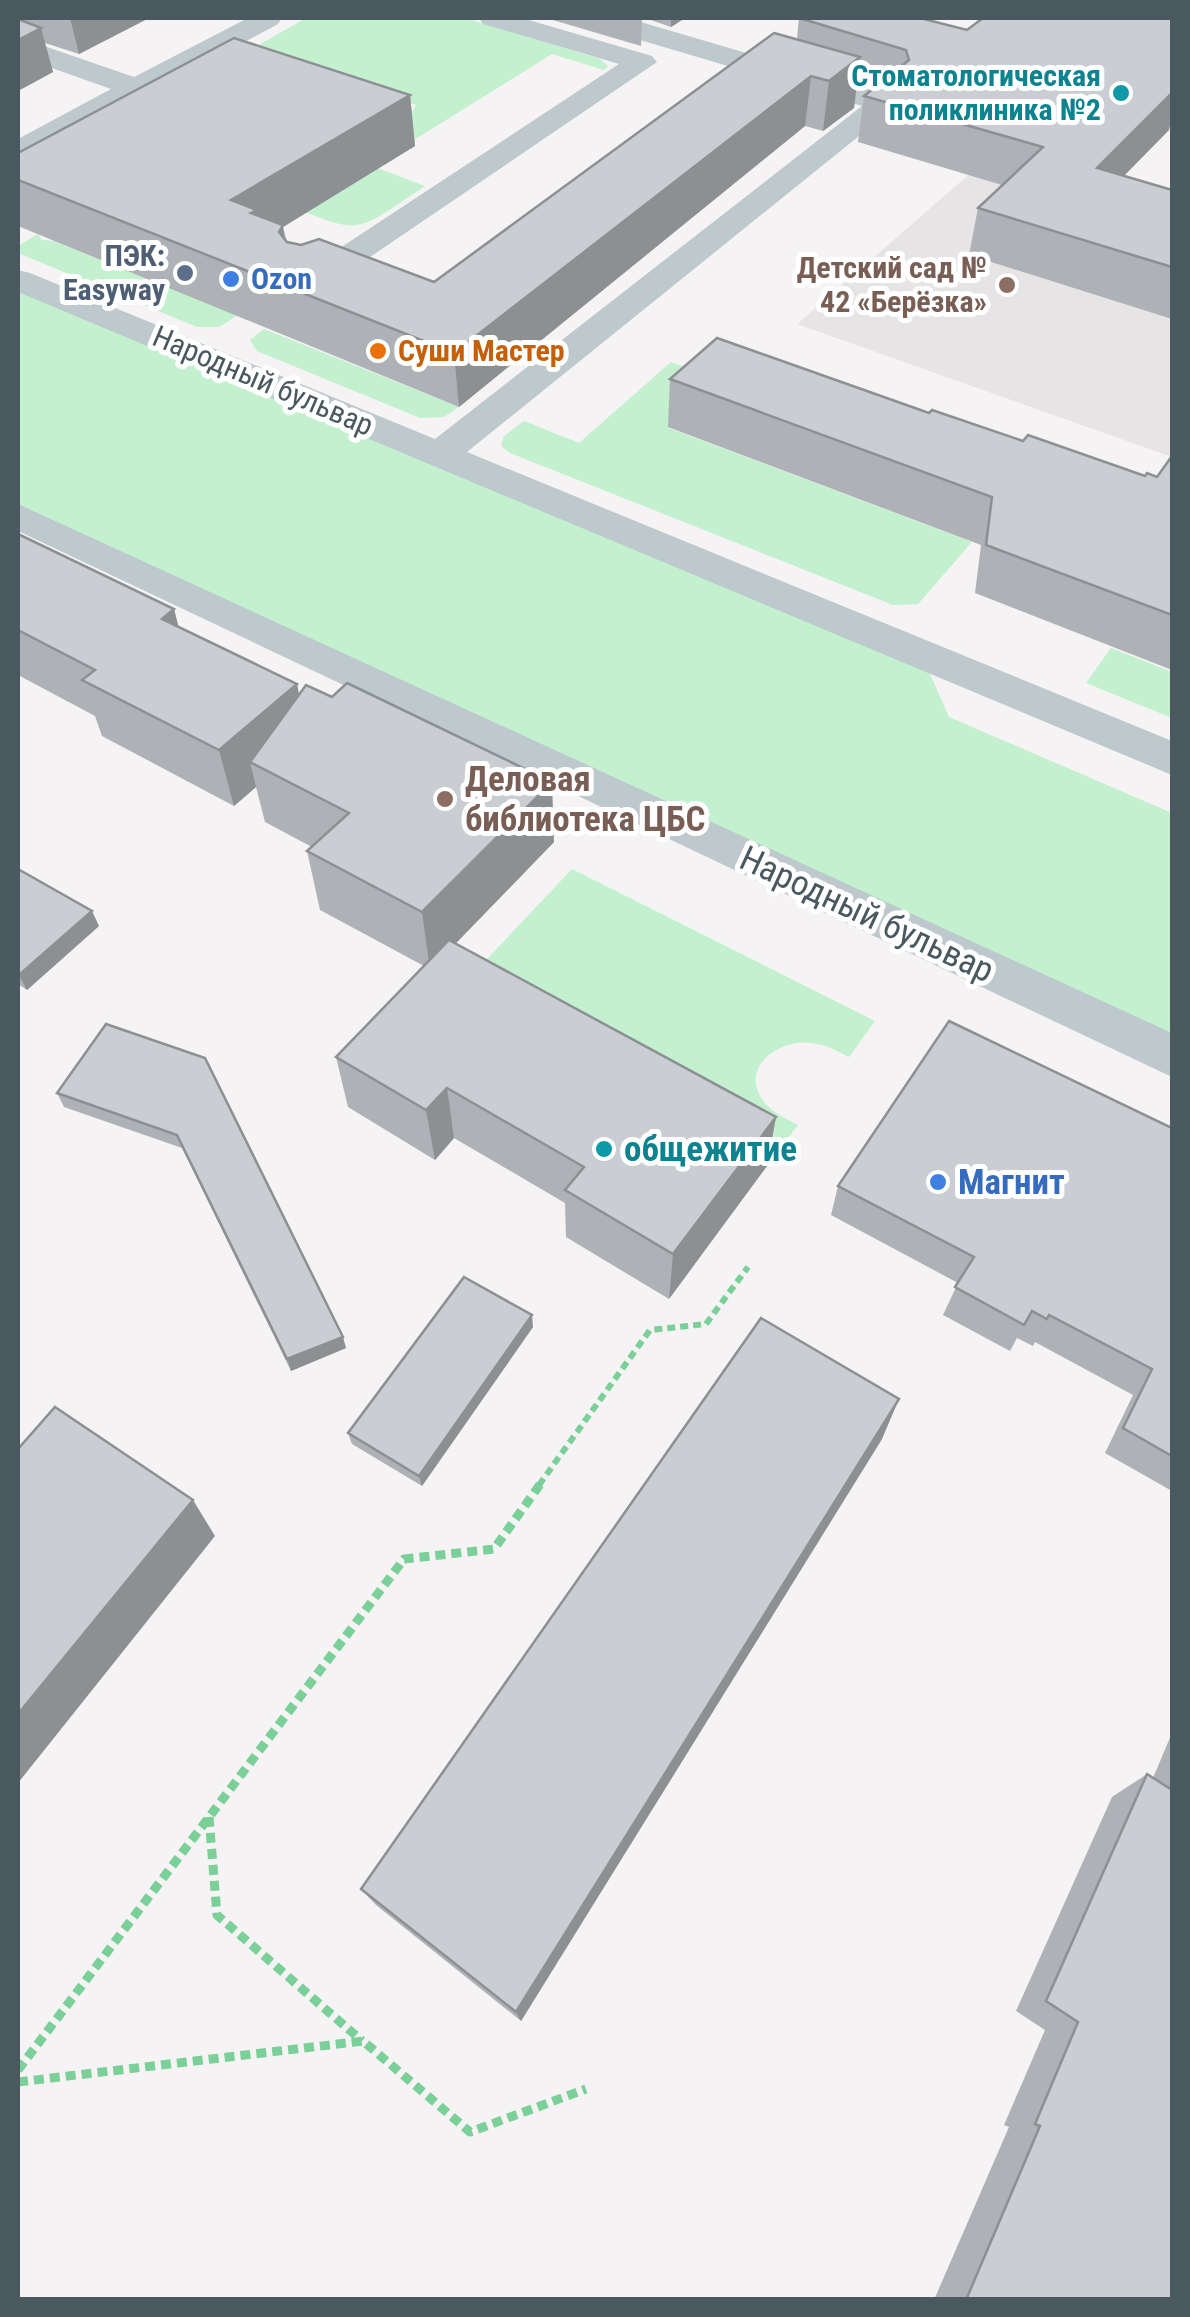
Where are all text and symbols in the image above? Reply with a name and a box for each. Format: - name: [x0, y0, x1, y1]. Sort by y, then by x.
- place label: Стоматологическая поликлиника №2: [851, 58, 1101, 127]
- marker: Стоматологическая поликлиника №2: [1110, 82, 1132, 104]
- place label: ПЭК: Easyway: [63, 238, 166, 307]
- place label: Детский сад № 42 «Берёзка»: [797, 250, 987, 319]
- place label: Ozon: [251, 261, 312, 296]
- marker: ПЭК: Easyway: [174, 262, 196, 284]
- marker: Ozon: [220, 268, 242, 290]
- marker: Детский сад № 42 «Берёзка»: [996, 274, 1018, 296]
- street label: Народный бульвар: [148, 318, 379, 443]
- place label: Суши Мастер: [398, 333, 565, 368]
- marker: Суши Мастер: [367, 340, 389, 362]
- place label: Деловая библиотека ЦБС: [465, 759, 705, 840]
- marker: Деловая библиотека ЦБС: [434, 788, 456, 810]
- street label: Народный бульвар: [733, 838, 1000, 991]
- place label: общежитие: [624, 1129, 797, 1170]
- marker: общежитие: [593, 1138, 615, 1160]
- place label: Магнит: [958, 1162, 1065, 1203]
- marker: Магнит: [927, 1171, 949, 1193]

